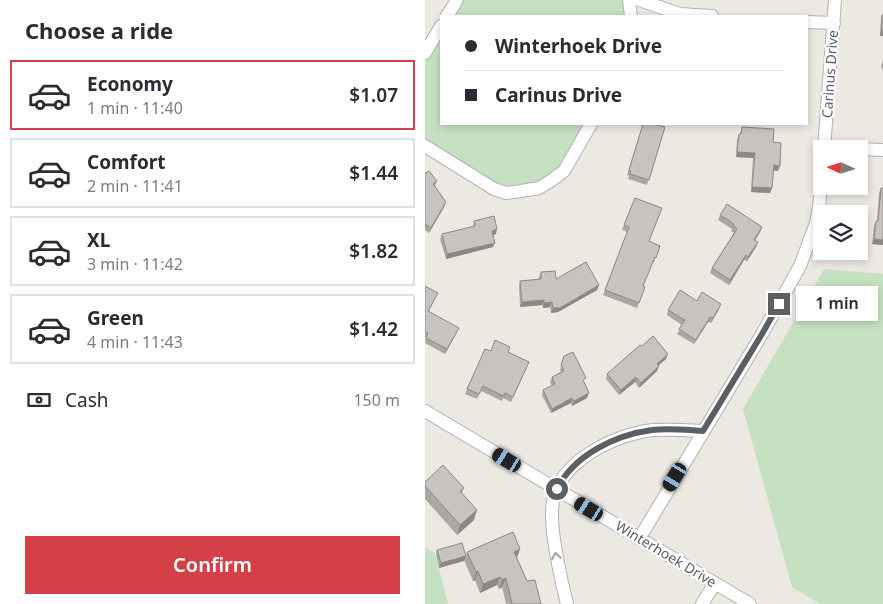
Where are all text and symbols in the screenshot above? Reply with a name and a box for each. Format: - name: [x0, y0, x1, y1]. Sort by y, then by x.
- text: Choose a ride: [25, 15, 173, 45]
- street label: Carinus Drive: [817, 29, 842, 119]
- text: Winterhoek Drive: [495, 33, 662, 59]
- text: Economy: [87, 71, 173, 97]
- icon: car: [27, 73, 72, 118]
- text: $1.07: [349, 82, 398, 108]
- text: Carinus Drive: [495, 82, 622, 108]
- text: 1 min · 11:40: [87, 97, 183, 119]
- north arrow: [813, 140, 867, 195]
- map controls: [813, 140, 868, 260]
- text: Comfort: [87, 149, 166, 175]
- icon: car: [27, 151, 72, 196]
- text: $1.44: [349, 160, 398, 186]
- text: 2 min · 11:41: [87, 175, 183, 197]
- button: layers: [813, 205, 868, 260]
- text: XL: [87, 227, 110, 253]
- icon: car: [27, 229, 72, 274]
- text: $1.82: [349, 238, 398, 264]
- text: 3 min · 11:42: [87, 253, 183, 275]
- callout: 1 min: [797, 286, 879, 322]
- text: 1 min: [815, 292, 859, 314]
- route end: [768, 293, 790, 315]
- text: Green: [87, 305, 144, 331]
- icon: car: [27, 307, 72, 352]
- text: $1.42: [349, 316, 398, 342]
- text: 4 min · 11:43: [87, 331, 183, 353]
- icon: cash: [25, 386, 53, 414]
- text: Cash: [65, 387, 109, 413]
- text: 150 m: [353, 389, 400, 411]
- car: [490, 446, 523, 474]
- car: [660, 460, 689, 494]
- route start: [546, 478, 568, 500]
- car: [572, 495, 605, 523]
- street label: Winterhoek Drive: [612, 516, 720, 591]
- button: Confirm: [25, 536, 400, 594]
- one-way arrow: [552, 552, 562, 561]

